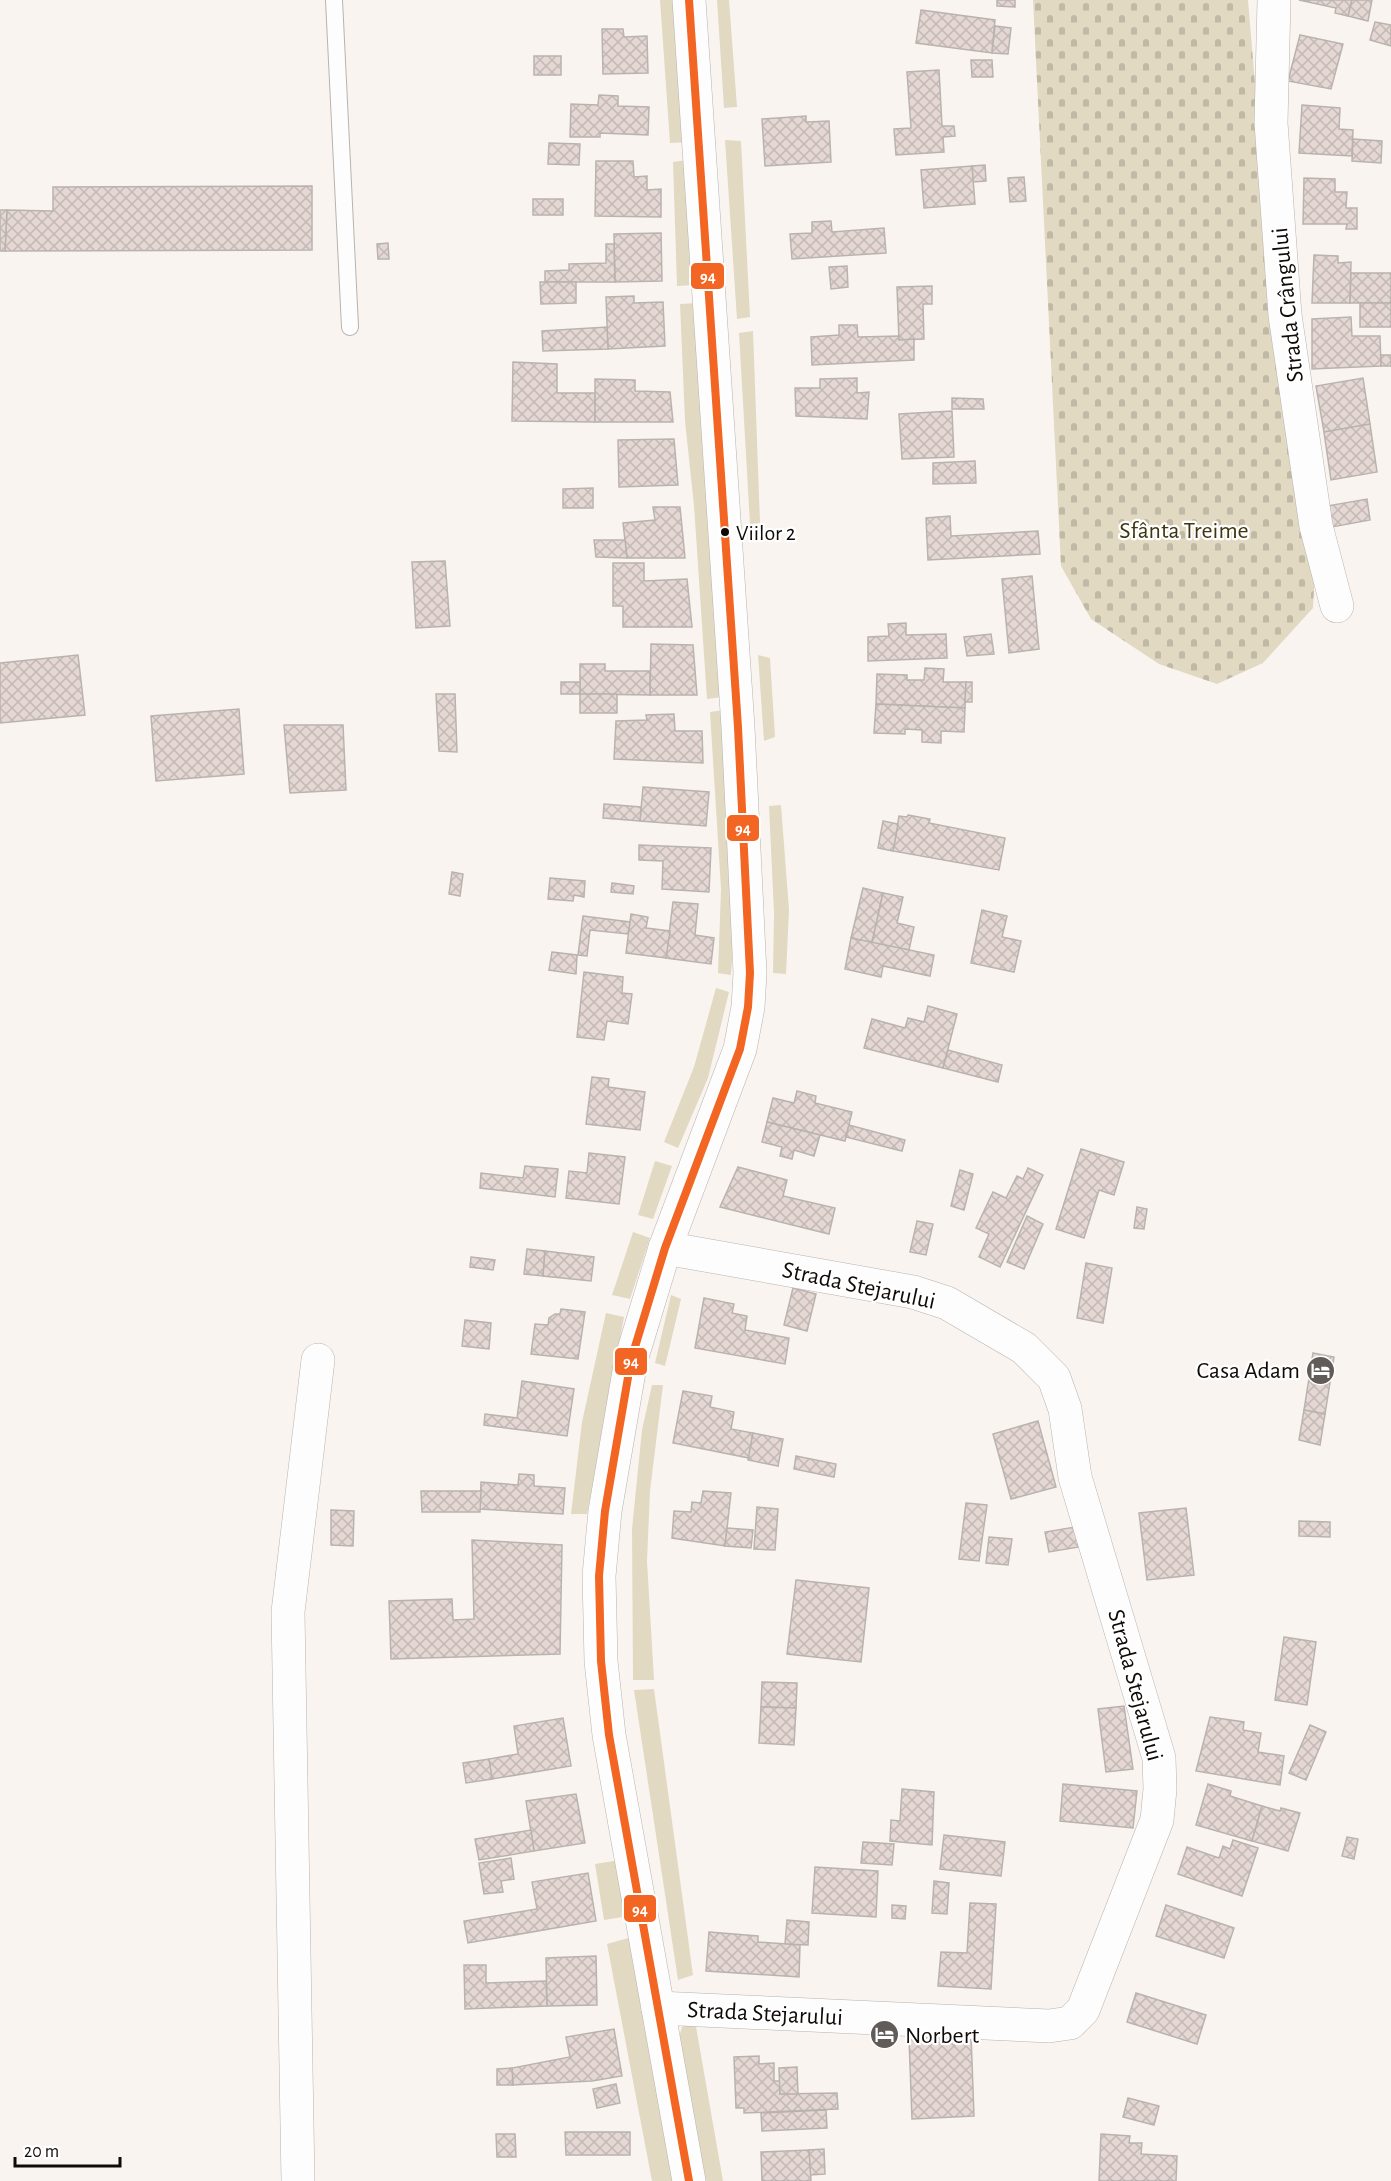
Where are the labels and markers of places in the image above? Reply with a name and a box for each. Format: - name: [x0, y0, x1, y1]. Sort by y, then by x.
- place label: Viilor 2: [736, 522, 796, 544]
- marker: Viilor 2: [719, 526, 731, 538]
- hotel icon: Casa Adam: [1305, 1354, 1337, 1386]
- place label: Casa Adam: [1197, 1359, 1300, 1383]
- hotel icon: Norbert: [868, 2019, 900, 2051]
- place label: Norbert: [905, 2024, 979, 2048]

